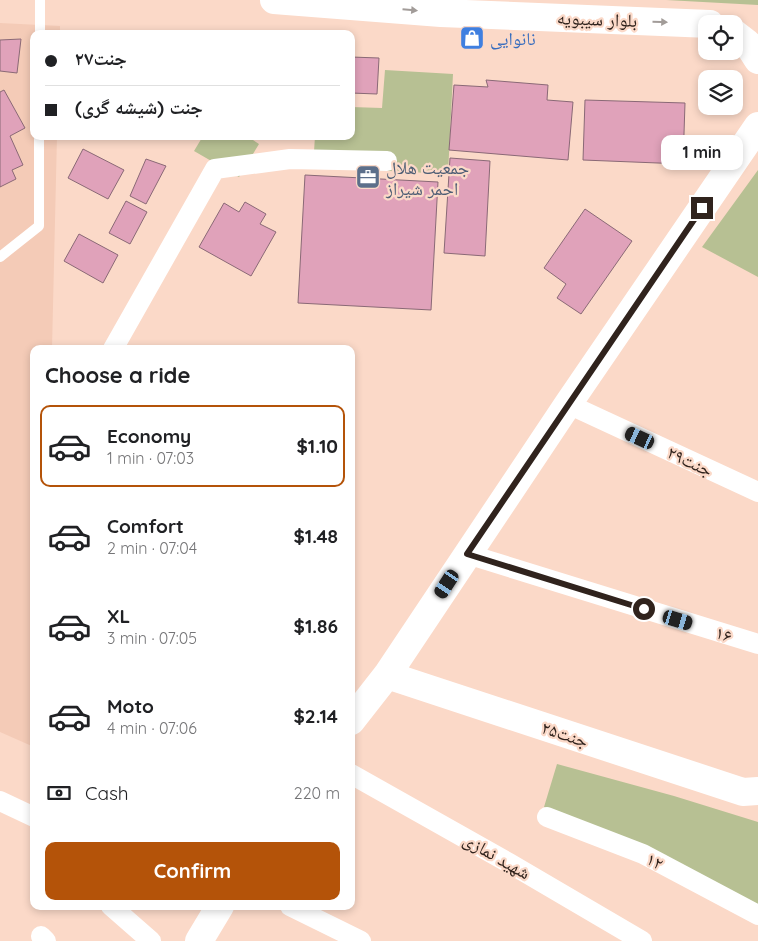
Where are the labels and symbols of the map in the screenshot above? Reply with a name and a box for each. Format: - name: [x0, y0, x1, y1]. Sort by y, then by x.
- street label: بلوار سیبویه: [556, 6, 638, 32]
- one-way arrow: [403, 7, 419, 15]
- one-way arrow: [652, 18, 668, 26]
- shop icon: نانوایی: [459, 25, 485, 51]
- place label: نانوایی: [490, 27, 536, 50]
- callout: 1 min: [661, 136, 743, 170]
- place label: جمعیت هلال احمر شیراز: [385, 156, 469, 200]
- office icon: جمعیت هلال احمر شیراز: [355, 164, 381, 190]
- route end: [691, 197, 713, 219]
- car: [623, 425, 656, 451]
- street label: جنت۲۹: [664, 441, 716, 481]
- car: [432, 567, 461, 601]
- route start: [633, 598, 655, 620]
- car: [661, 608, 694, 632]
- street label: ۱۶: [713, 621, 735, 647]
- street label: جنت۲۵: [539, 716, 591, 752]
- street label: شهید نمازی: [459, 828, 535, 884]
- street label: ۱۲: [643, 847, 667, 875]

